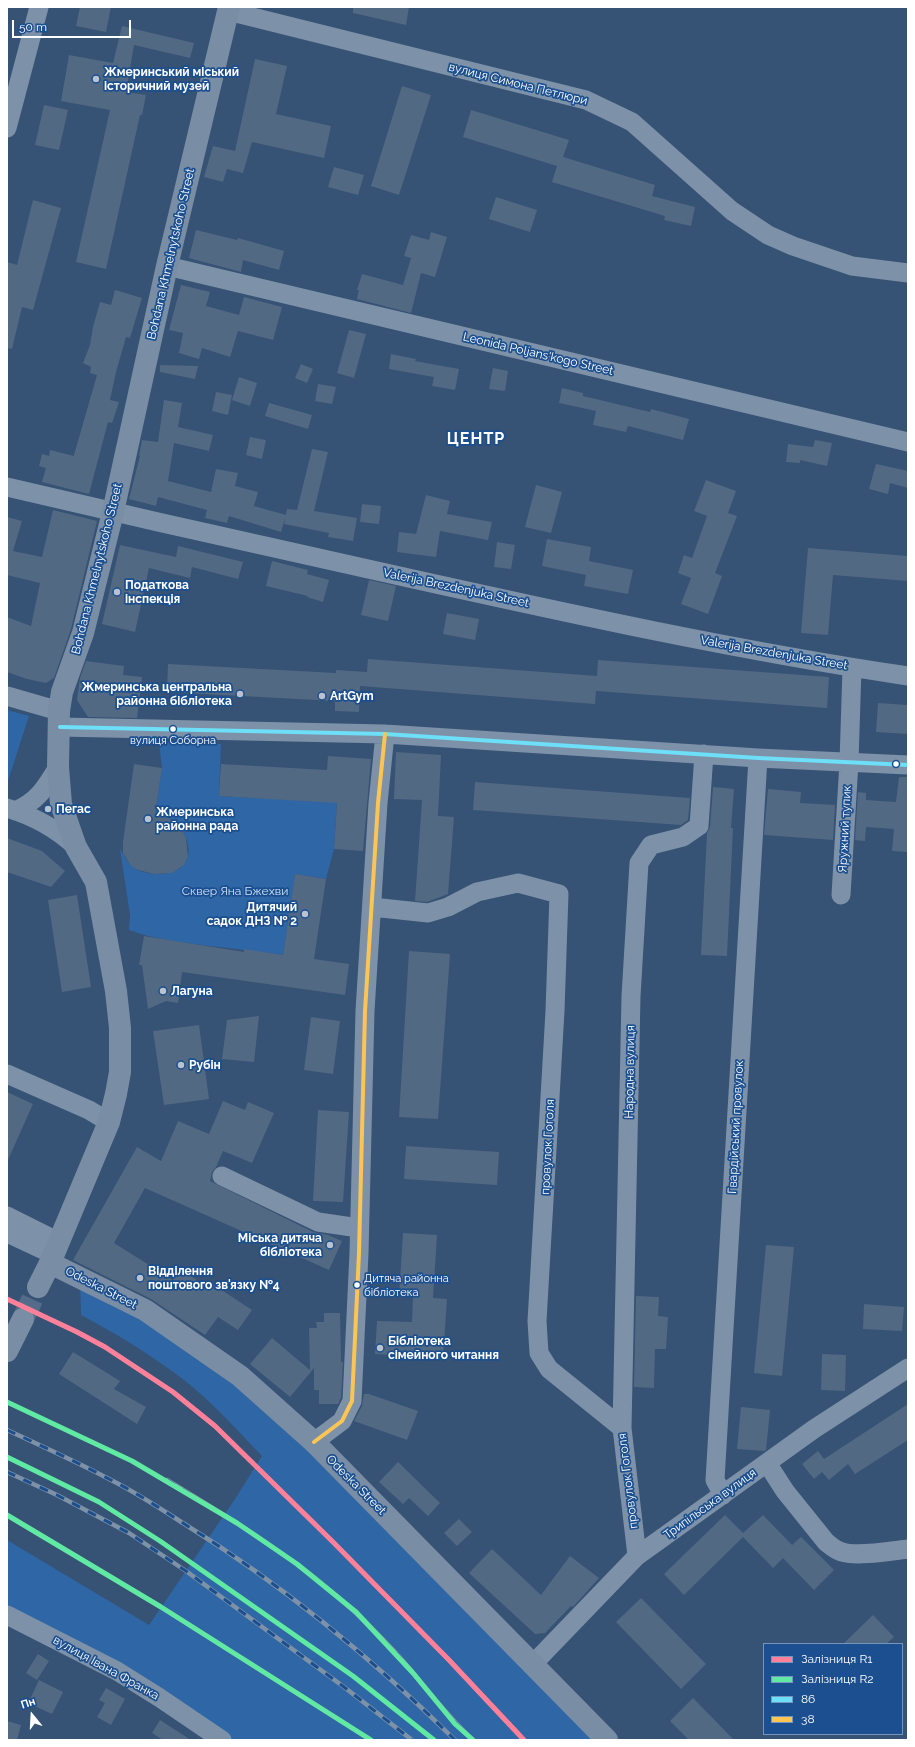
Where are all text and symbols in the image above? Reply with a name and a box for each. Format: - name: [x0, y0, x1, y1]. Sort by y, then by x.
- scale bar: [14, 12, 133, 38]
- text: 50 m: [19, 20, 47, 34]
- street label: вулиця Симона Петлюри: [447, 60, 589, 108]
- place label: Жмеринський міський історичний музей: [104, 65, 239, 93]
- marker: Жмеринський міський історичний музей: [91, 74, 101, 84]
- street label: Bohdana Khmelnytskoho Street: [144, 167, 198, 341]
- street label: Leonida Poljans'kogo Street: [461, 330, 615, 378]
- district label: ЦЕНТР: [447, 429, 505, 449]
- street label: Bohdana Khmelnytskoho Street: [69, 482, 125, 656]
- street label: Valerija Brezdenjuka Street: [382, 565, 530, 611]
- place label: Податкова інспекція: [125, 578, 189, 606]
- marker: Податкова інспекція: [112, 587, 122, 597]
- street label: Valerija Brezdenjuka Street: [699, 633, 849, 673]
- place label: Жмеринська центральна районна бібліотека: [81, 680, 232, 708]
- marker: Жмеринська центральна районна бібліотека: [235, 689, 245, 699]
- place label: ArtGym: [330, 689, 374, 703]
- marker: ArtGym: [317, 691, 327, 701]
- marker: вулиця Соборна: [168, 724, 178, 734]
- place label: вулиця Соборна: [130, 734, 216, 748]
- unlabelled marker: [891, 759, 901, 769]
- street label: Яружний тупик: [836, 785, 854, 873]
- place label: Пегас: [56, 802, 91, 816]
- marker: Пегас: [43, 804, 53, 814]
- place label: Жмеринська районна рада: [156, 805, 238, 833]
- marker: Жмеринська районна рада: [143, 814, 153, 824]
- park label: Сквер Яна Бжехви: [182, 884, 288, 898]
- place label: Дитячий садок ДНЗ № 2: [207, 900, 297, 928]
- marker: Дитячий садок ДНЗ № 2: [300, 909, 310, 919]
- place label: Лагуна: [171, 984, 213, 998]
- marker: Лагуна: [158, 986, 168, 996]
- street label: Народна вулиця: [622, 1025, 638, 1119]
- place label: Рубін: [189, 1058, 221, 1072]
- marker: Рубін: [176, 1060, 186, 1070]
- street label: Гвардійський провулок: [725, 1060, 747, 1194]
- street label: провулок Гоголя: [538, 1099, 558, 1195]
- place label: Міська дитяча бібліотека: [238, 1231, 322, 1259]
- marker: Міська дитяча бібліотека: [325, 1240, 335, 1250]
- street label: Odeska Street: [63, 1264, 139, 1312]
- place label: Відділення поштового зв'язку №4: [148, 1264, 280, 1292]
- place label: Дитяча районна бібліотека: [364, 1272, 449, 1298]
- marker: Відділення поштового зв'язку №4: [135, 1273, 145, 1283]
- marker: Дитяча районна бібліотека: [352, 1280, 362, 1290]
- place label: Бібліотека сімейного читання: [388, 1334, 499, 1362]
- marker: Бібліотека сімейного читання: [375, 1343, 385, 1353]
- street label: провулок Гоголя: [615, 1433, 641, 1529]
- street label: Odeska Street: [323, 1452, 389, 1518]
- street label: Трипільська вулиця: [661, 1465, 759, 1543]
- street label: вулиця Івана Франка: [50, 1633, 162, 1703]
- legend: [763, 1643, 903, 1735]
- text: Залізниця R1: [801, 1652, 872, 1666]
- text: Залізниця R2: [801, 1672, 873, 1686]
- text: 86: [801, 1692, 815, 1706]
- north arrow: [12, 1695, 52, 1735]
- text: Пн: [19, 1695, 37, 1712]
- text: 38: [801, 1712, 815, 1726]

